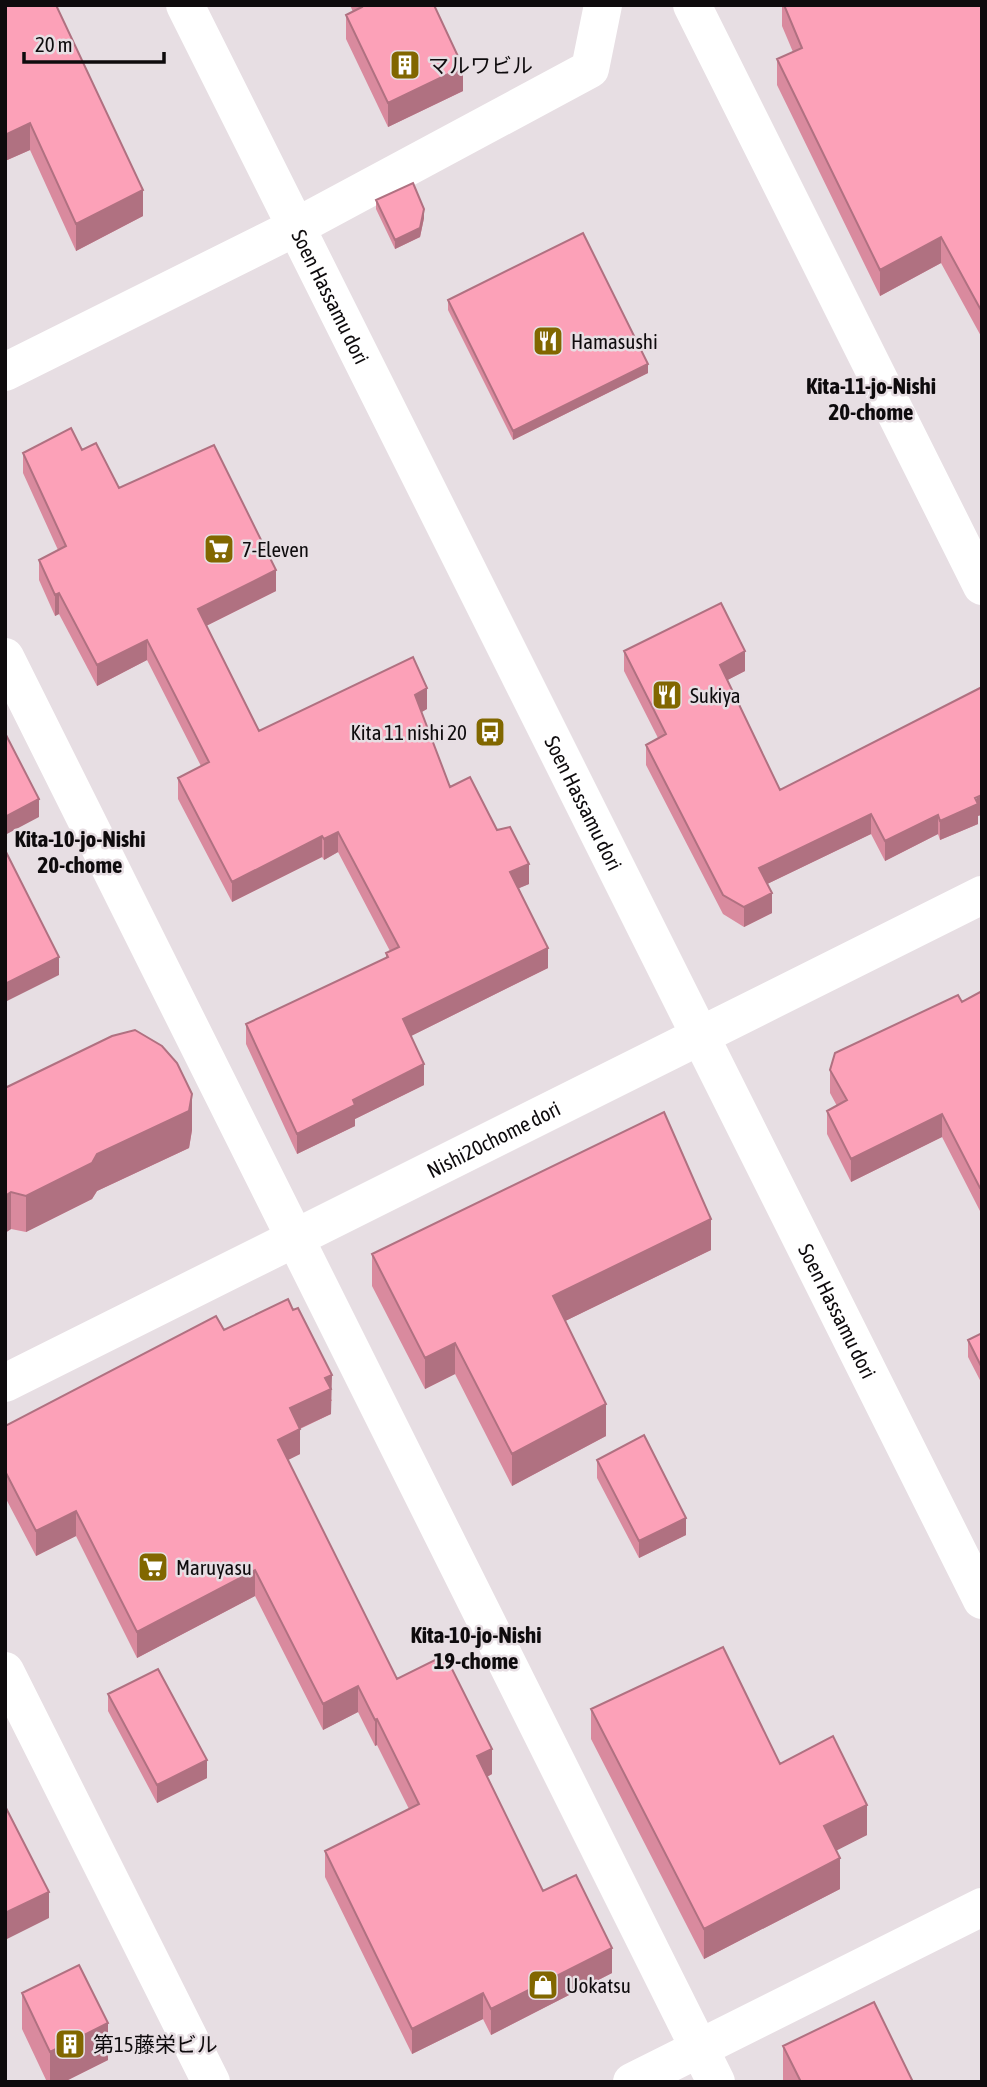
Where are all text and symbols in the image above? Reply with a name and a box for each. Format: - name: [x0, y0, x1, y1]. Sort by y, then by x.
- scale bar: [24, 21, 164, 65]
- text: 20 m: [35, 32, 73, 56]
- building icon: マルワビル: [388, 48, 422, 82]
- place label: マルワビル: [428, 53, 533, 77]
- street label: Soen Hassamu dori: [287, 226, 374, 368]
- restaurant icon: Hamasushi: [531, 324, 565, 358]
- place label: Hamasushi: [571, 329, 658, 353]
- district label: Kita-11-jo-Nishi 20-chome: [806, 373, 936, 425]
- supermarket icon: 7-Eleven: [202, 532, 236, 566]
- place label: 7-Eleven: [242, 537, 309, 561]
- restaurant icon: Sukiya: [650, 678, 684, 712]
- place label: Sukiya: [690, 683, 741, 707]
- bus stop icon: Kita 11 nishi 20: [473, 715, 507, 749]
- place label: Kita 11 nishi 20: [351, 720, 467, 744]
- street label: Soen Hassamu dori: [540, 732, 627, 874]
- district label: Kita-10-jo-Nishi 20-chome: [14, 826, 146, 878]
- street label: Nishi20chome dori: [423, 1096, 564, 1182]
- street label: Soen Hassamu dori: [794, 1240, 881, 1382]
- supermarket icon: Maruyasu: [136, 1550, 170, 1584]
- place label: Maruyasu: [176, 1555, 252, 1579]
- district label: Kita-10-jo-Nishi 19-chome: [410, 1622, 542, 1674]
- shop icon: Uokatsu: [526, 1968, 560, 2002]
- place label: Uokatsu: [566, 1973, 631, 1997]
- building icon: 第15藤栄ビル: [53, 2027, 87, 2061]
- place label: 第15藤栄ビル: [93, 2032, 218, 2056]

